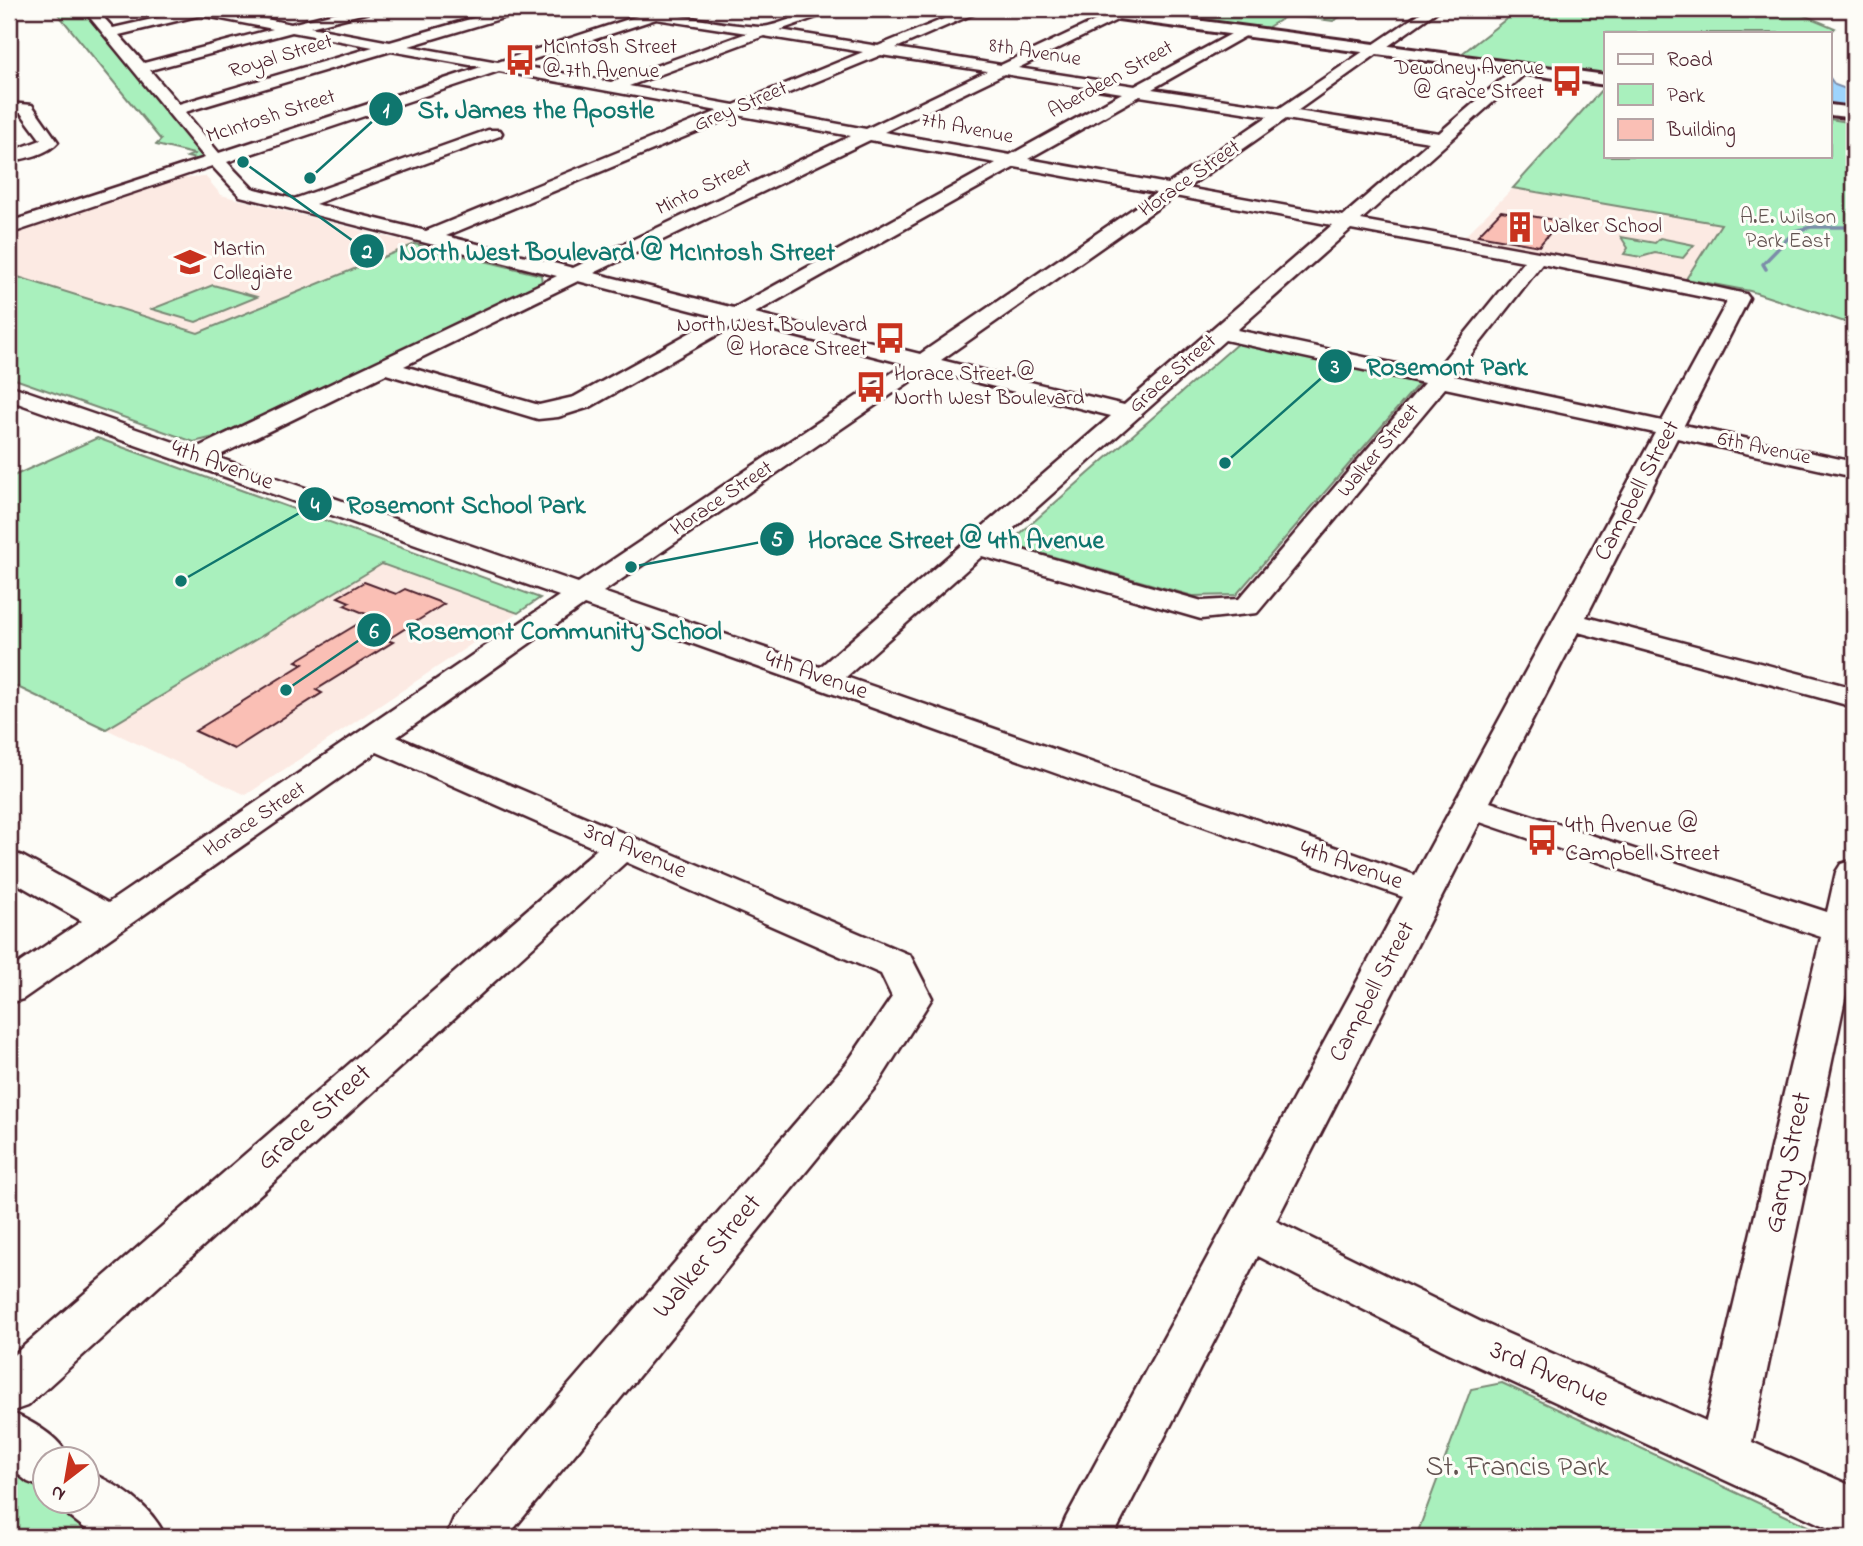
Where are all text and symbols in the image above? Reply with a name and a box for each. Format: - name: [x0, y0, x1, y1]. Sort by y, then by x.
- street label: Royal Street: [225, 27, 337, 89]
- street label: 8th Avenue: [987, 31, 1084, 75]
- legend: [1604, 32, 1832, 158]
- place label: McIntosh Street @ 7th Avenue: [543, 33, 677, 87]
- street label: Aberdeen Street: [1043, 33, 1179, 127]
- bus stop icon: McIntosh Street @ 7th Avenue: [503, 43, 537, 77]
- text: Road: [1667, 46, 1713, 76]
- place label: Dewdney Avenue @ Grace Street: [1393, 54, 1545, 108]
- bus stop icon: Dewdney Avenue @ Grace Street: [1550, 64, 1584, 98]
- street label: Grey Street: [690, 74, 793, 142]
- street label: McIntosh Street: [203, 82, 339, 152]
- text: Park: [1667, 82, 1706, 112]
- callout: St. James the Apostle: [368, 86, 668, 133]
- text: St. James the Apostle: [418, 93, 656, 131]
- text: 1: [383, 97, 390, 127]
- street label: 7th Avenue: [918, 105, 1016, 153]
- text: Building: [1666, 116, 1736, 148]
- street label: Horace Street: [1133, 133, 1247, 225]
- street label: Minto Street: [651, 152, 757, 224]
- park label: A.E. Wilson Park East: [1740, 203, 1836, 257]
- building icon: Walker School: [1503, 210, 1537, 244]
- place label: Walker School: [1543, 212, 1662, 242]
- callout: North West Boulevard @ McIntosh Street: [350, 228, 849, 275]
- place label: Martin Collegiate: [213, 235, 293, 291]
- text: North West Boulevard @ McIntosh Street: [399, 235, 835, 273]
- text: 2: [361, 238, 373, 268]
- school or university icon: Martin Collegiate: [173, 245, 207, 279]
- place label: North West Boulevard @ Horace Street: [677, 311, 867, 365]
- bus stop icon: North West Boulevard @ Horace Street: [873, 321, 907, 355]
- street label: Grace Street: [1122, 327, 1224, 421]
- callout: Rosemont Park: [1317, 343, 1542, 390]
- text: Rosemont Park: [1366, 350, 1528, 388]
- text: 3: [1330, 353, 1340, 383]
- place label: Horace Street @ North West Boulevard: [894, 360, 1084, 414]
- bus stop icon: Horace Street @ North West Boulevard: [854, 370, 888, 404]
- street label: Walker Street: [1331, 398, 1427, 504]
- street label: Campbell Street: [1586, 414, 1690, 568]
- street label: 6th Avenue: [1715, 425, 1814, 474]
- street label: 4th Avenue: [166, 431, 279, 501]
- street label: Horace Street: [665, 454, 779, 544]
- callout: Rosemont School Park: [298, 481, 600, 528]
- text: Rosemont School Park: [346, 488, 586, 526]
- text: 4: [311, 492, 320, 522]
- callout: Horace Street @ 4th Avenue: [759, 515, 1118, 562]
- text: Horace Street @ 4th Avenue: [808, 523, 1105, 561]
- text: 5: [771, 526, 783, 556]
- callout: Rosemont Community School: [357, 607, 735, 654]
- text: Rosemont Community School: [406, 614, 722, 652]
- text: 6: [369, 618, 379, 648]
- street label: 4th Avenue: [760, 642, 873, 710]
- street label: Horace Street: [198, 775, 312, 865]
- place label: 4th Avenue @ Campbell Street: [1565, 809, 1720, 872]
- street label: 3rd Avenue: [578, 815, 692, 889]
- bus stop icon: 4th Avenue @ Campbell Street: [1525, 823, 1559, 857]
- street label: 4th Avenue: [1295, 832, 1408, 900]
- street label: Campbell Street: [1321, 915, 1425, 1069]
- street label: Grace Street: [248, 1055, 382, 1181]
- street label: Garry Street: [1754, 1089, 1824, 1237]
- street label: Walker Street: [643, 1185, 773, 1329]
- street label: 3rd Avenue: [1483, 1331, 1616, 1420]
- north arrow: [32, 1444, 102, 1514]
- park label: St. Francis Park: [1426, 1448, 1609, 1489]
- text: N: [46, 1477, 71, 1507]

